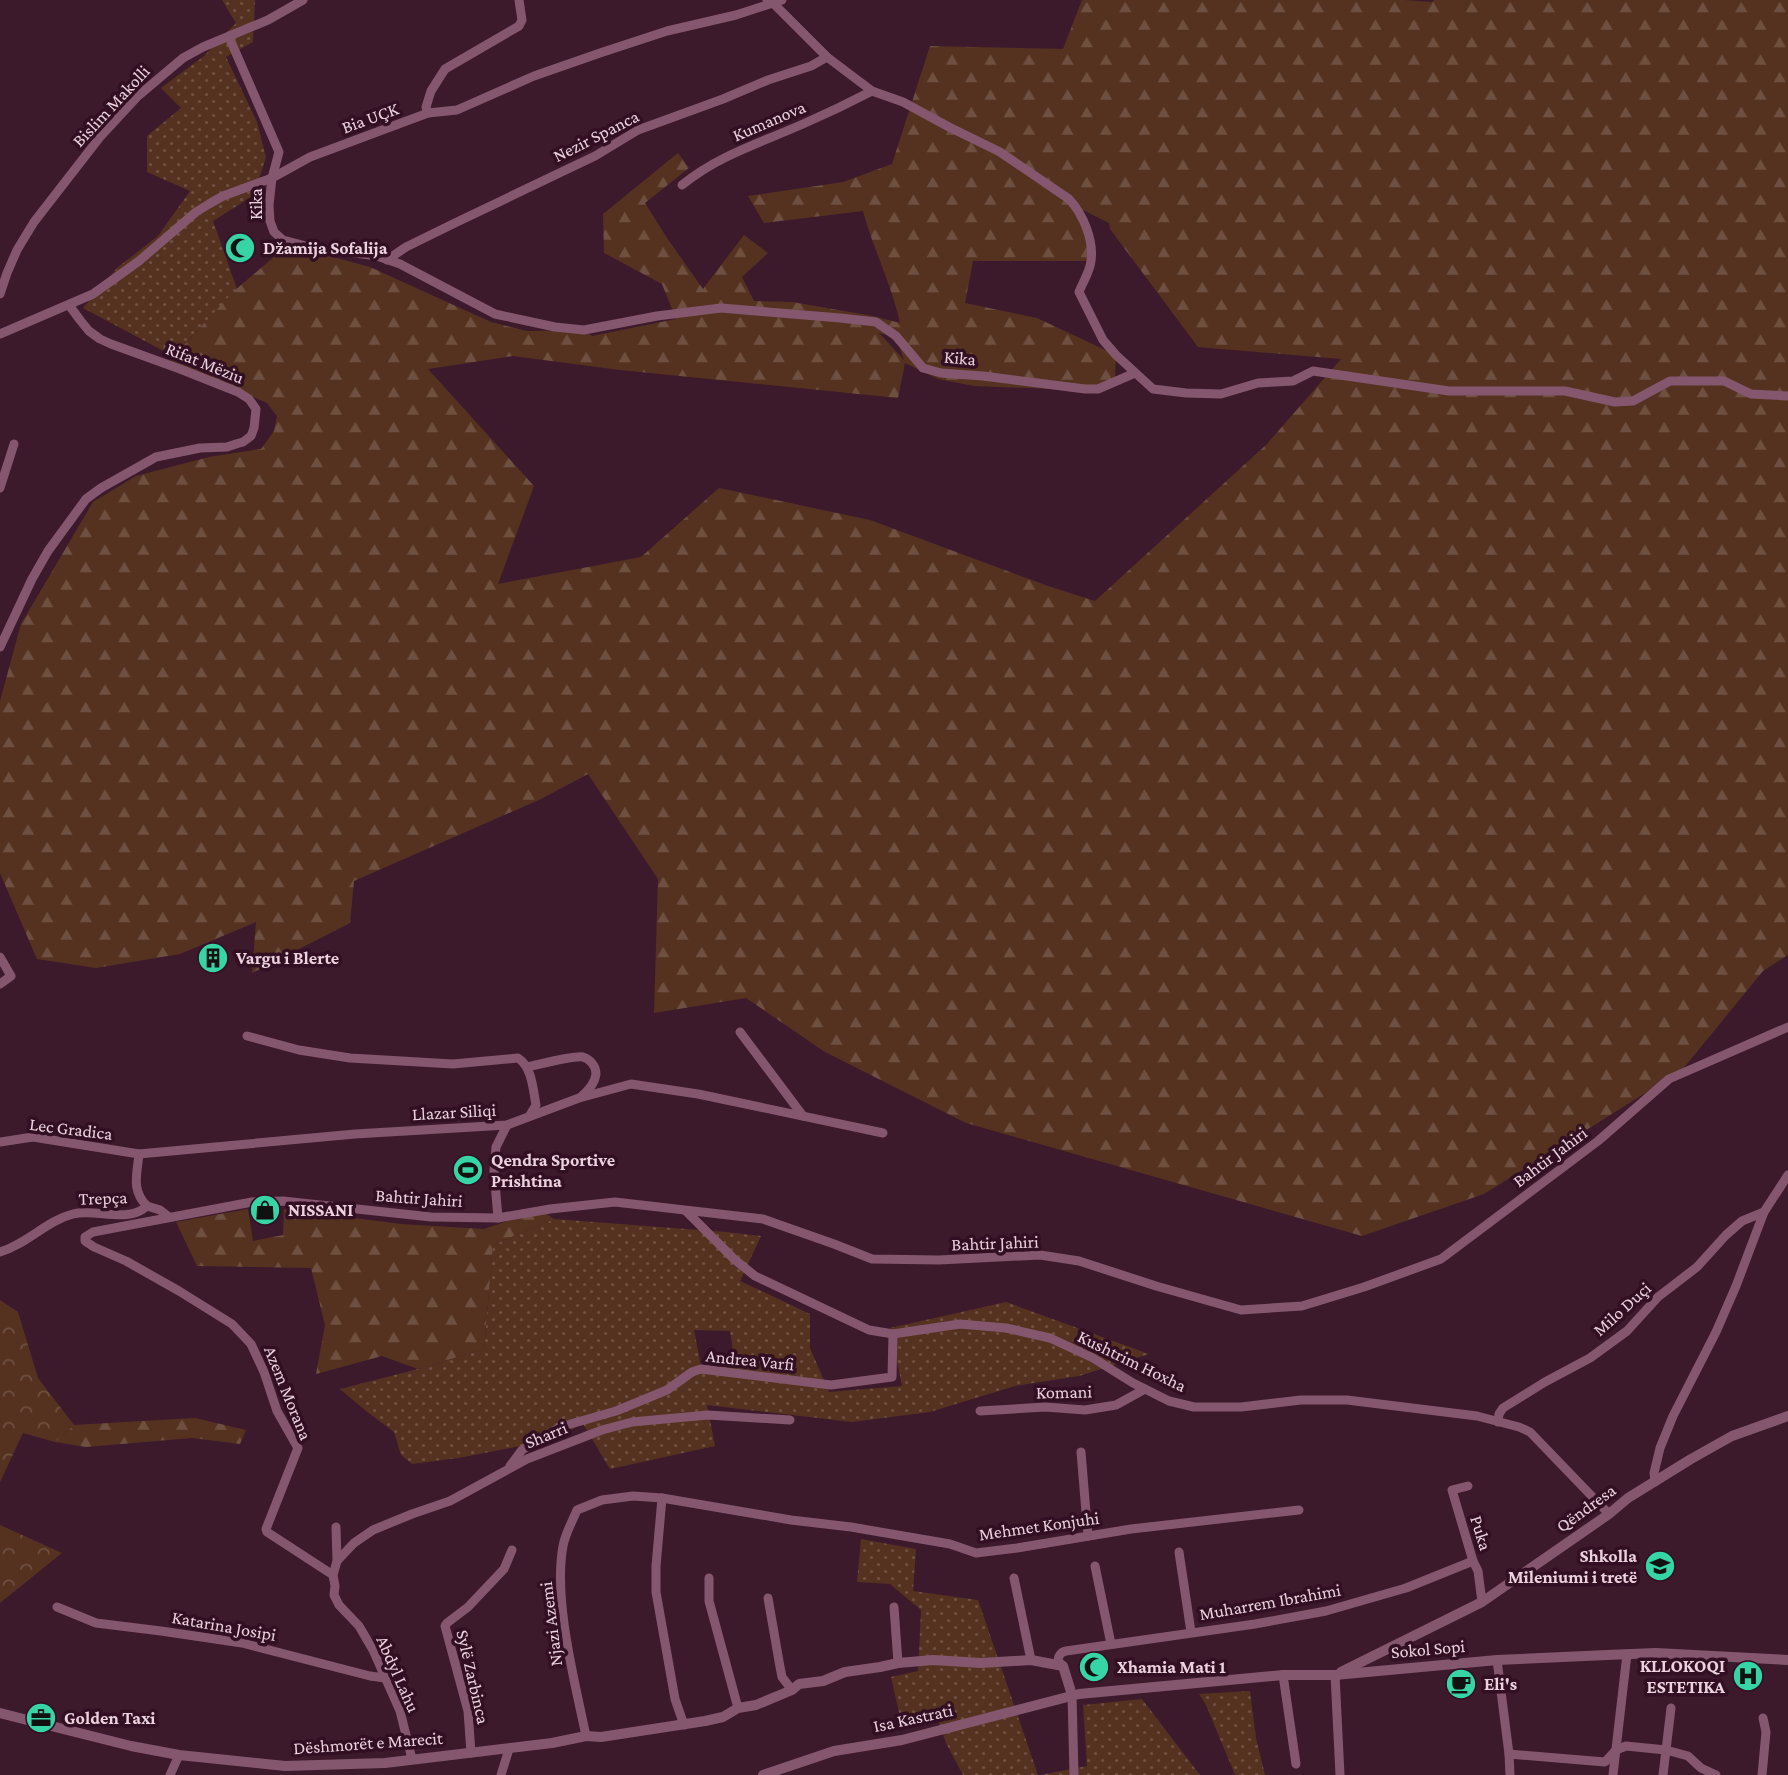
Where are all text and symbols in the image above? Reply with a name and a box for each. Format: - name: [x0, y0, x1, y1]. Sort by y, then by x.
- street label: Bislim Makolli: [68, 61, 154, 151]
- street label: Kumanova: [729, 97, 809, 145]
- street label: Bia UÇK: [339, 98, 402, 137]
- street label: Nezir Spanca: [550, 106, 642, 166]
- street label: Kika: [246, 188, 266, 220]
- mosque icon: Džamija Sofalija: [223, 231, 257, 265]
- place label: Džamija Sofalija: [263, 238, 388, 259]
- street label: Rifat Mëziu: [163, 338, 247, 388]
- street label: Kika: [943, 347, 977, 369]
- building icon: Vargu i Blerte: [196, 941, 230, 975]
- place label: Vargu i Blerte: [235, 948, 339, 968]
- street label: Llazar Siliqi: [411, 1100, 497, 1124]
- street label: Lec Gradica: [28, 1114, 114, 1144]
- street label: Bahtir Jahiri: [1509, 1123, 1591, 1191]
- place label: Qendra Sportive Prishtina: [491, 1150, 615, 1191]
- sports icon: Qendra Sportive Prishtina: [451, 1153, 485, 1187]
- street label: Bahtir Jahiri: [375, 1185, 464, 1211]
- street label: Trepça: [78, 1187, 128, 1209]
- shop icon: NISSANI: [248, 1193, 282, 1227]
- place label: NISSANI: [288, 1200, 353, 1220]
- street label: Bahtir Jahiri: [951, 1231, 1039, 1255]
- street label: Milo Duçi: [1589, 1278, 1655, 1340]
- street label: Kushtrim Hoxha: [1074, 1326, 1190, 1396]
- street label: Azem Morana: [260, 1343, 316, 1443]
- street label: Andrea Varfi: [705, 1345, 796, 1375]
- street label: Komani: [1036, 1382, 1093, 1402]
- street label: Sharri: [522, 1417, 570, 1453]
- street label: Qëndresa: [1552, 1480, 1620, 1536]
- street label: Mehmet Konjuhi: [978, 1508, 1101, 1545]
- street label: Puka: [1466, 1513, 1496, 1553]
- place label: Shkolla Mileniumi i tretë: [1508, 1546, 1637, 1587]
- school or university icon: Shkolla Mileniumi i tretë: [1643, 1549, 1677, 1583]
- street label: Njazi Azemi: [536, 1580, 567, 1668]
- street label: Muharrem Ibrahimi: [1198, 1580, 1343, 1624]
- street label: Katarina Josipi: [170, 1607, 278, 1645]
- street label: Sylë Zarbinca: [452, 1628, 494, 1726]
- street label: Abdyl Lahu: [372, 1633, 424, 1716]
- street label: Sokol Sopi: [1390, 1636, 1466, 1662]
- mosque icon: Xhamia Mati 1: [1077, 1650, 1111, 1684]
- place label: KLLOKOQI ESTETIKA: [1640, 1656, 1725, 1697]
- place label: Xhamia Mati 1: [1117, 1657, 1226, 1677]
- hospital icon: KLLOKOQI ESTETIKA: [1731, 1659, 1765, 1693]
- cafe icon: Eli's: [1444, 1667, 1478, 1701]
- place label: Eli's: [1484, 1674, 1517, 1694]
- street label: Isa Kastrati: [871, 1700, 955, 1736]
- office icon: Golden Taxi: [24, 1701, 58, 1735]
- place label: Golden Taxi: [64, 1708, 156, 1728]
- street label: Dëshmorët e Marecit: [293, 1728, 445, 1758]

